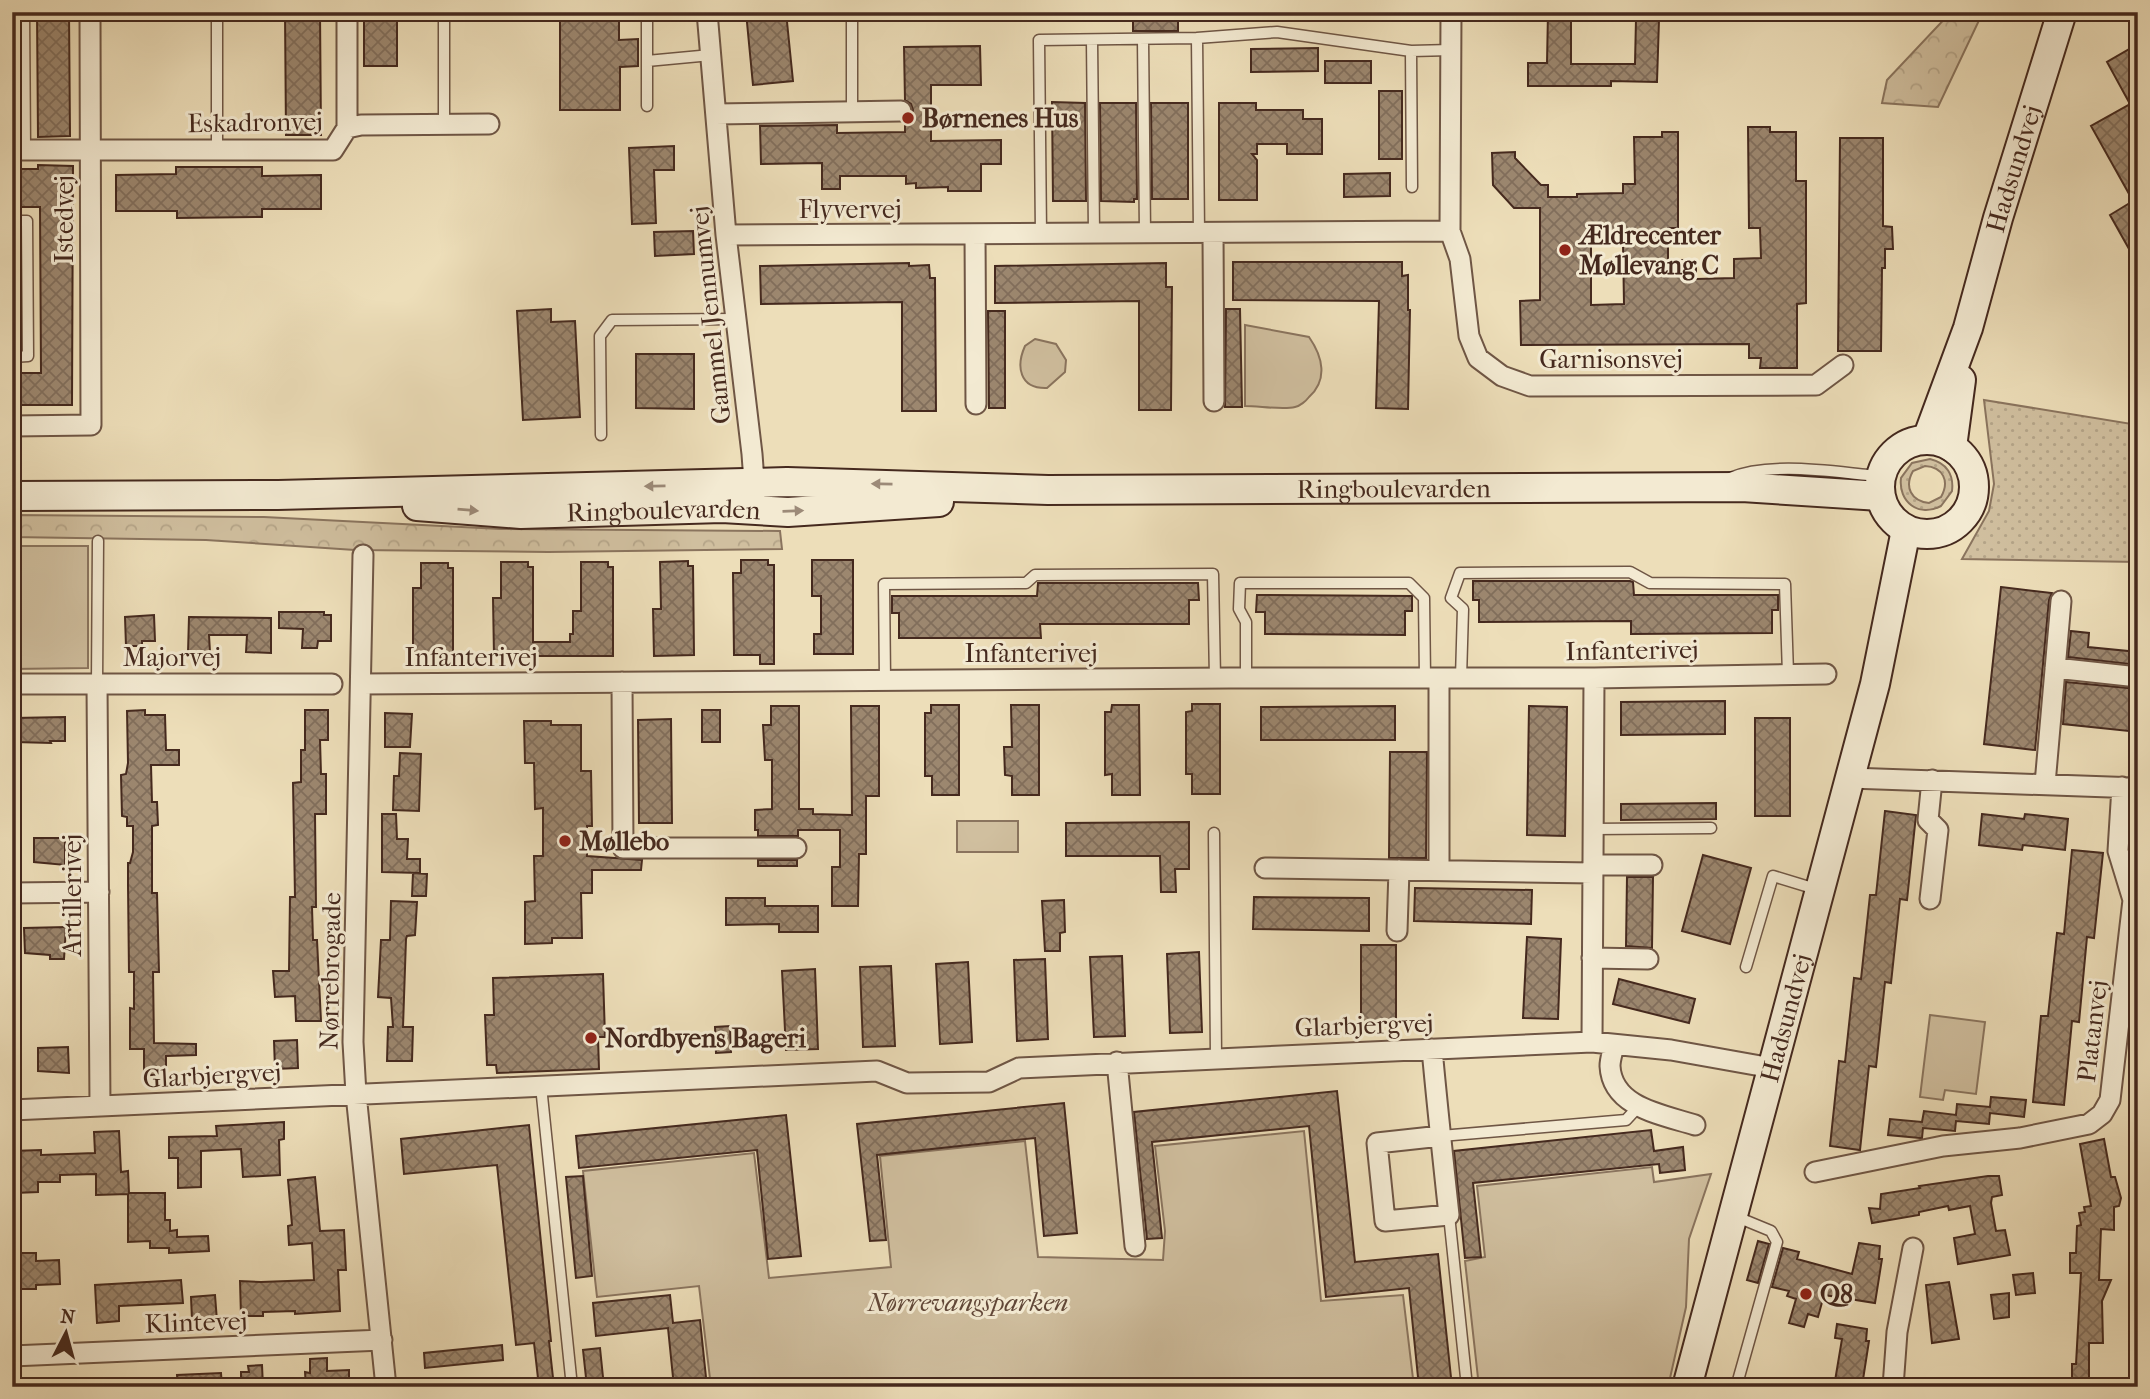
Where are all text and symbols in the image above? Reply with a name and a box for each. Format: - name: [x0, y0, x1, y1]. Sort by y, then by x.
- street label: Hadsundvej: [1980, 101, 2048, 236]
- place label: Børnenes Hus: [922, 103, 1079, 134]
- street label: Eskadronvej: [187, 106, 323, 139]
- marker: Børnenes Hus: [900, 110, 916, 126]
- street label: Istedvej: [49, 175, 80, 263]
- street label: Flyvervej: [798, 194, 902, 225]
- street label: Gammel Jennumvej: [684, 204, 737, 425]
- place label: Ældrecenter Møllevang C: [1577, 220, 1722, 281]
- marker: Ældrecenter Møllevang C: [1557, 242, 1573, 258]
- street label: Garnisonsvej: [1539, 344, 1683, 375]
- street label: Ringboulevarden: [1297, 473, 1491, 505]
- one-way arrow: [871, 478, 893, 490]
- one-way arrow: [643, 480, 665, 491]
- street label: Ringboulevarden: [566, 493, 762, 529]
- one-way arrow: [457, 505, 479, 516]
- one-way arrow: [782, 506, 804, 517]
- street label: Infanterivej: [1565, 634, 1699, 667]
- street label: Infanterivej: [964, 638, 1098, 669]
- street label: Majorvej: [123, 642, 221, 673]
- street label: Infanterivej: [404, 642, 538, 673]
- place label: Møllebo: [579, 826, 669, 857]
- marker: Møllebo: [557, 833, 573, 849]
- street label: Artillerivej: [57, 834, 88, 957]
- street label: Nørrebrogade: [314, 892, 347, 1050]
- street label: Hadsundvej: [1754, 950, 1818, 1086]
- street label: Platanvej: [2071, 978, 2114, 1084]
- street label: Glarbjergvej: [1294, 1008, 1434, 1043]
- place label: Nordbyens Bageri: [605, 1023, 806, 1054]
- marker: Nordbyens Bageri: [583, 1030, 599, 1046]
- street label: Glarbjergvej: [142, 1056, 282, 1095]
- place label: Q8: [1820, 1279, 1853, 1310]
- marker: Q8: [1798, 1286, 1814, 1302]
- park label: Nørrevangsparken: [867, 1287, 1068, 1318]
- north arrow: [32, 1298, 102, 1368]
- text: N: [59, 1305, 77, 1329]
- street label: Klintevej: [144, 1305, 248, 1340]

